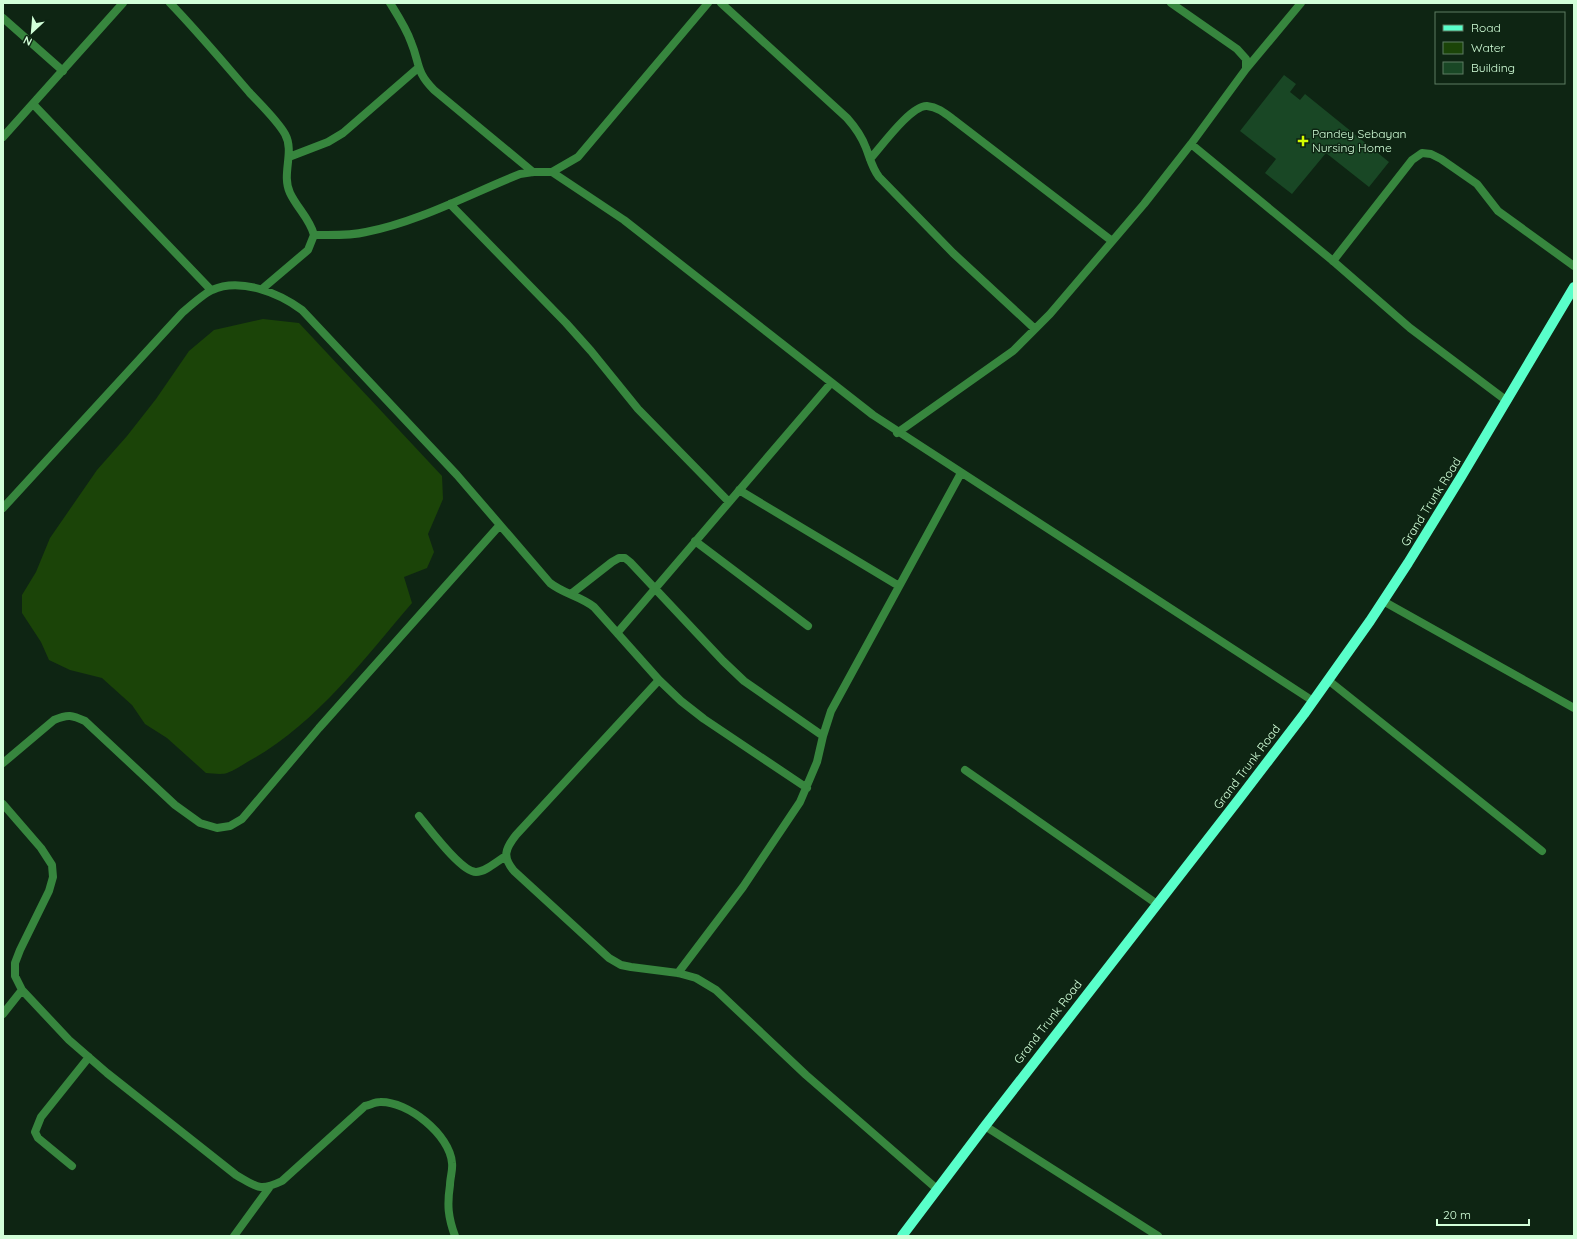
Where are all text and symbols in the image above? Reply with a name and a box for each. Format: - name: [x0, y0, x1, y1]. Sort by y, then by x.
- north arrow: [12, 12, 52, 52]
- legend: [1435, 12, 1565, 84]
- text: Road: [1471, 20, 1501, 35]
- text: N: [21, 33, 34, 49]
- text: Water: [1471, 40, 1506, 55]
- text: Building: [1471, 60, 1515, 75]
- place label: Pandey Sebayan Nursing Home: [1312, 126, 1406, 155]
- marker: Pandey Sebayan Nursing Home: [1297, 135, 1309, 147]
- street label: Grand Trunk Road: [1397, 455, 1464, 549]
- street label: Grand Trunk Road: [1210, 721, 1283, 812]
- street label: Grand Trunk Road: [1010, 977, 1085, 1066]
- scale bar: [1437, 1201, 1529, 1227]
- text: 20 m: [1443, 1207, 1471, 1222]

